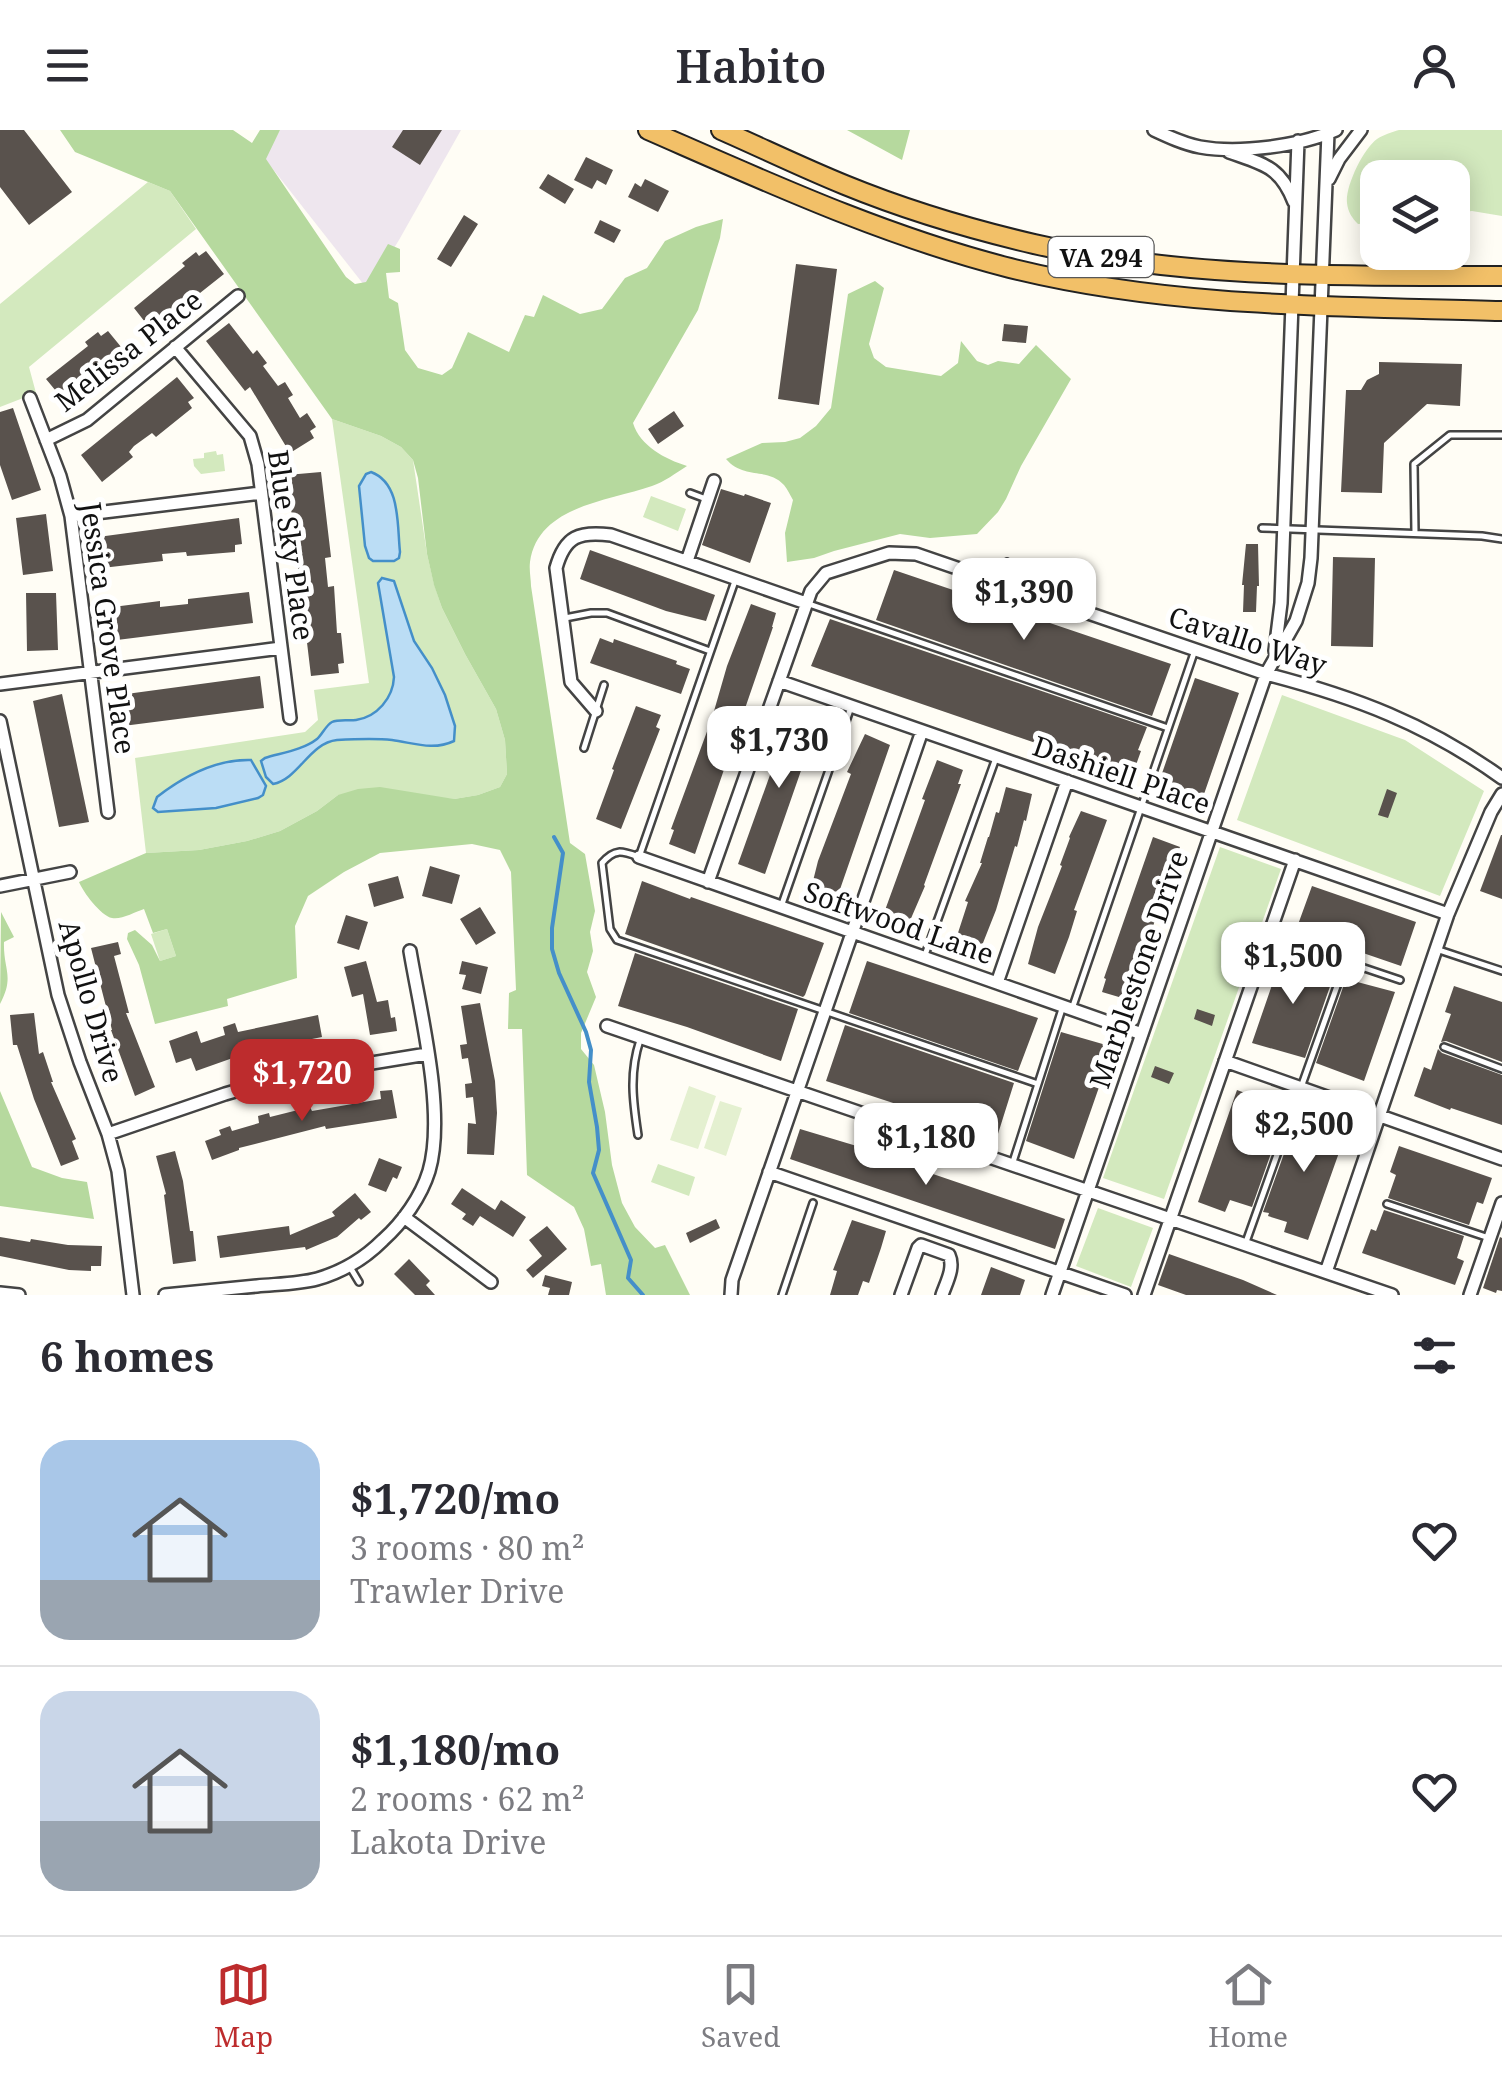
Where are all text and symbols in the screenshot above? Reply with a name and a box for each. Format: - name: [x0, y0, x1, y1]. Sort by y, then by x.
- text: Habito: [675, 35, 827, 96]
- icon: menu: [40, 38, 95, 93]
- icon: person: [1407, 38, 1462, 93]
- map controls: [1360, 160, 1470, 270]
- button: layers: [1360, 160, 1470, 270]
- road number: VA 294: [1048, 237, 1154, 277]
- street label: Melissa Place: [46, 280, 210, 420]
- street label: Blue Sky Place: [260, 447, 324, 643]
- street label: Jessica Grove Place: [72, 499, 145, 756]
- pin: $1,390: [943, 558, 1105, 643]
- text: $1,390: [974, 569, 1074, 612]
- street label: Cavallo Way: [1164, 597, 1332, 683]
- pin: $1,730: [698, 706, 860, 791]
- text: $1,730: [729, 717, 829, 760]
- street label: Dashiell Place: [1028, 726, 1216, 822]
- street label: Marblestone Drive: [1080, 845, 1196, 1093]
- street label: Softwood Lane: [799, 872, 999, 972]
- street label: Apollo Drive: [51, 915, 133, 1087]
- pin: $1,500: [1212, 922, 1374, 1007]
- text: $1,500: [1243, 933, 1343, 976]
- pin: $1,720: [221, 1039, 383, 1124]
- text: $1,720: [252, 1050, 352, 1093]
- pin: $2,500: [1223, 1090, 1385, 1175]
- text: $2,500: [1254, 1101, 1354, 1144]
- pin: $1,180: [845, 1103, 1007, 1188]
- text: $1,180: [876, 1114, 976, 1157]
- text: 6 homes: [40, 1327, 214, 1384]
- icon: filters: [1407, 1328, 1462, 1383]
- text: $1,720/mo: [350, 1469, 560, 1526]
- icon: home: [120, 1480, 240, 1600]
- icon: heart: [1407, 1513, 1462, 1568]
- text: 3 rooms · 80 m²: [350, 1526, 585, 1569]
- text: Trawler Drive: [350, 1569, 564, 1612]
- text: $1,180/mo: [350, 1720, 560, 1777]
- icon: home: [120, 1731, 240, 1851]
- icon: heart: [1407, 1764, 1462, 1819]
- text: 2 rooms · 62 m²: [350, 1777, 585, 1820]
- text: Lakota Drive: [350, 1820, 546, 1863]
- tab: Map: [214, 1957, 273, 2055]
- tab: Saved: [701, 1957, 780, 2055]
- tab: Home: [1208, 1957, 1288, 2055]

